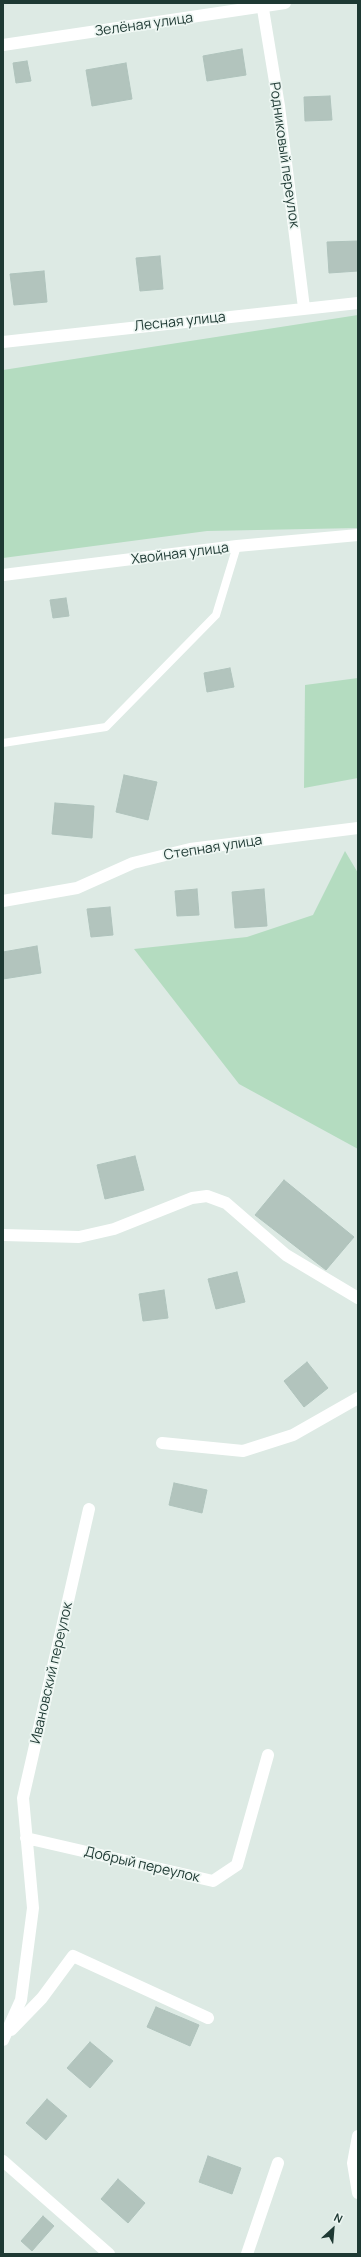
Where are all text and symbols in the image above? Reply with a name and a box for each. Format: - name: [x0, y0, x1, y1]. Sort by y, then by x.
- street label: Зелёная улица: [94, 10, 194, 40]
- street label: Родниковый переулок: [265, 81, 303, 229]
- street label: Лесная улица: [133, 309, 227, 335]
- street label: Хвойная улица: [130, 540, 230, 568]
- street label: Степная улица: [163, 832, 263, 864]
- street label: Ивановский переулок: [27, 1600, 77, 1746]
- street label: Добрый переулок: [83, 1844, 201, 1886]
- north arrow: [313, 2209, 353, 2249]
- text: N: [332, 2209, 345, 2226]

